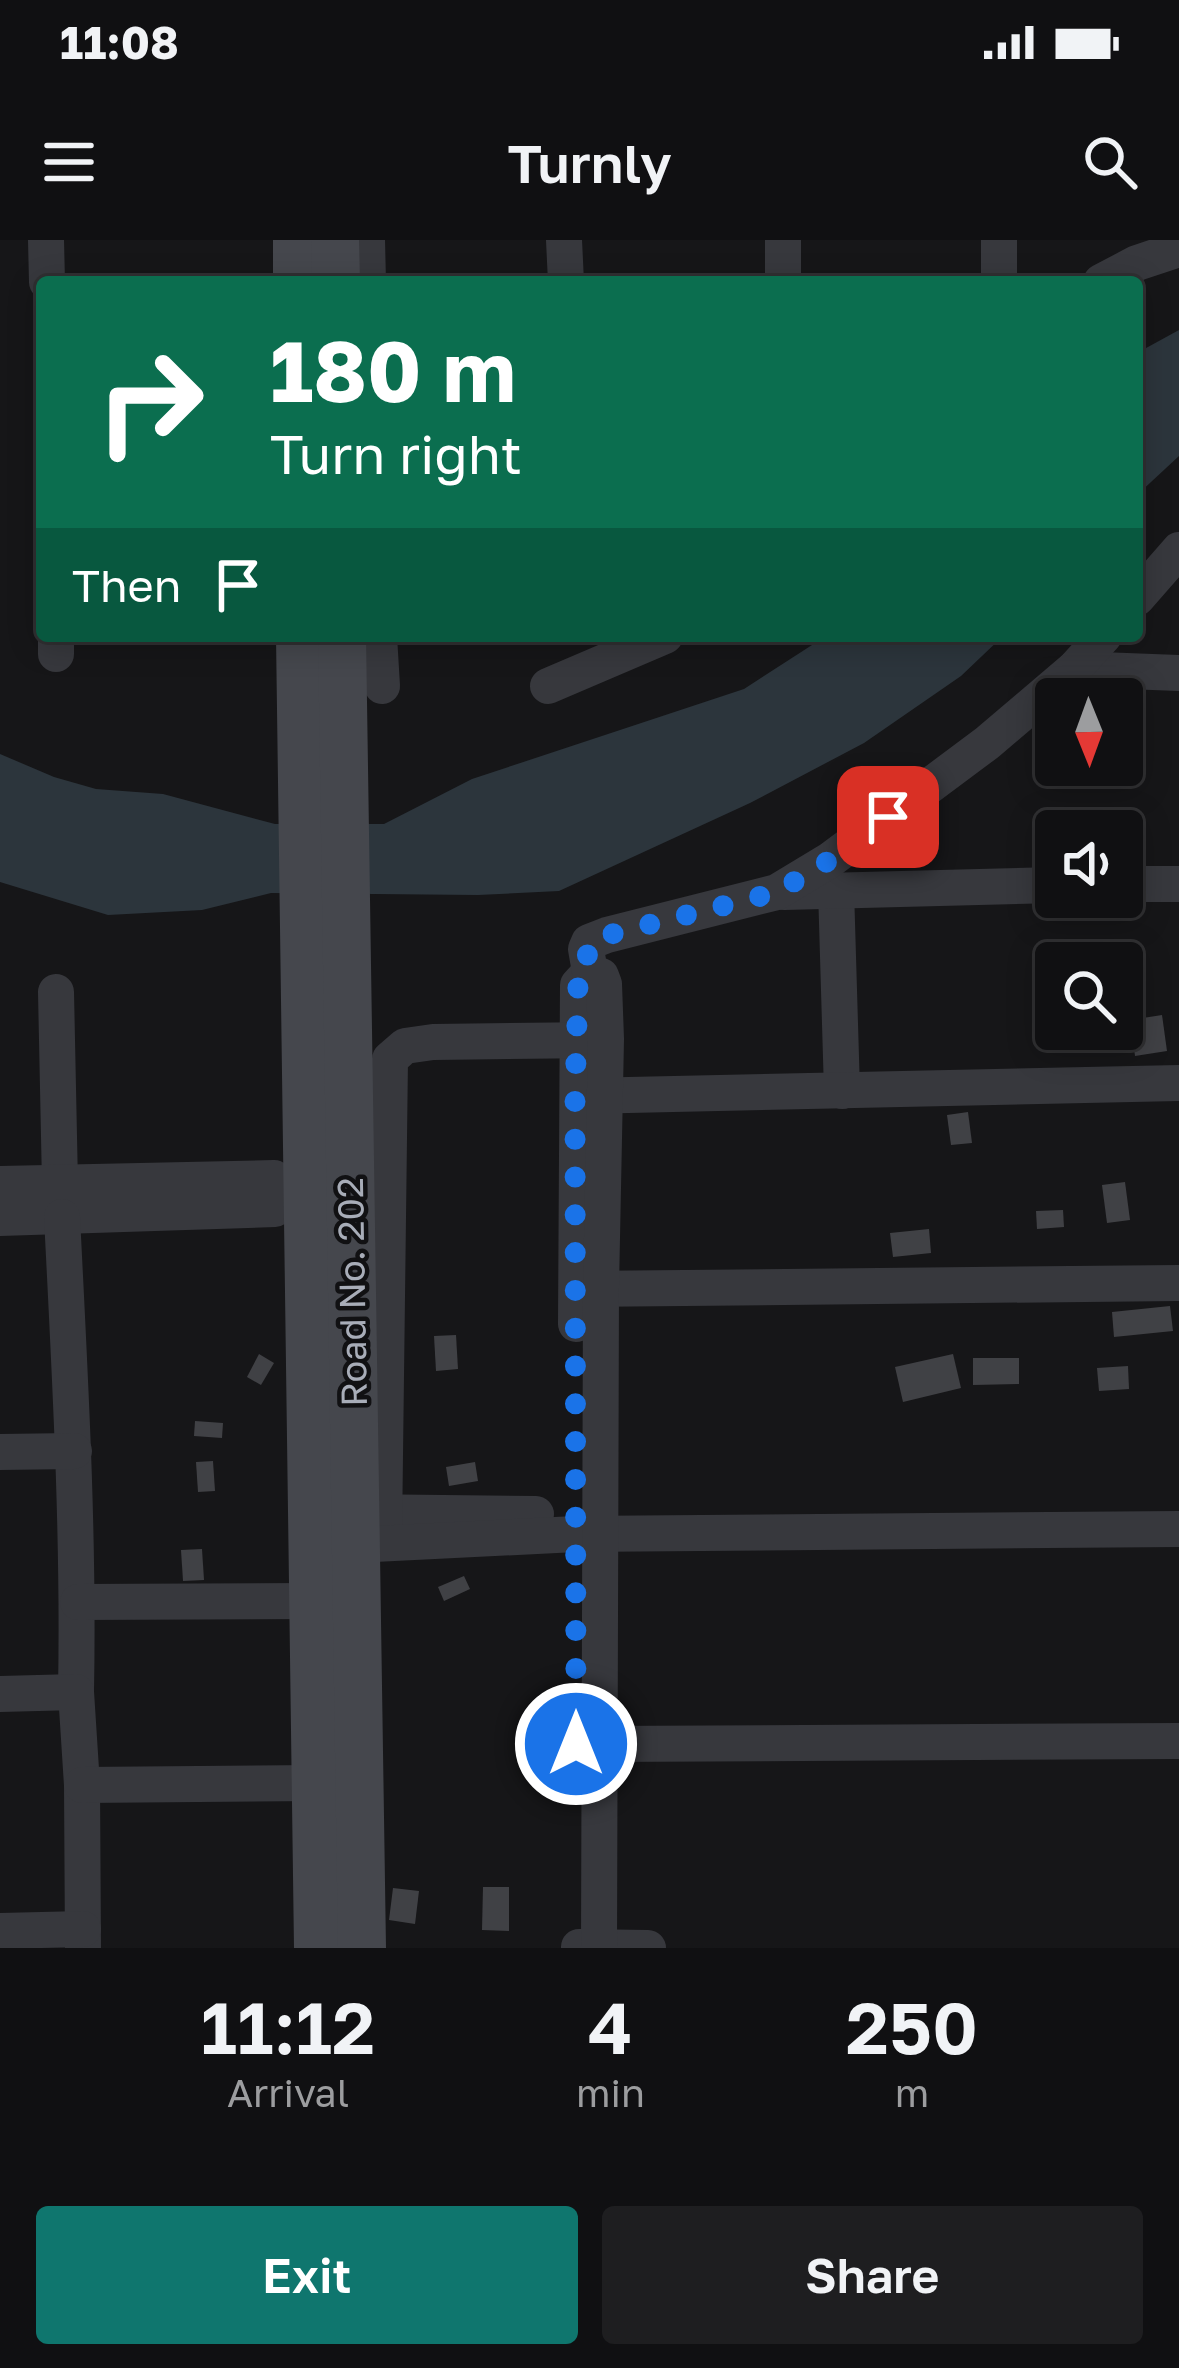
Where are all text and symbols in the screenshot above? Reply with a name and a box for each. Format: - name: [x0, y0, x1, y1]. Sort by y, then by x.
- text: 11:08: [60, 15, 179, 69]
- icon: menu: [36, 129, 102, 195]
- icon: search: [1077, 129, 1143, 195]
- text: Turnly: [507, 130, 672, 195]
- text: 180 m: [270, 320, 516, 420]
- icon: right: [72, 324, 228, 480]
- text: Turn right: [270, 421, 522, 486]
- icon: arrive: [205, 552, 271, 618]
- text: Then: [72, 558, 181, 612]
- north arrow: [1035, 678, 1143, 786]
- map controls: [1035, 678, 1143, 1050]
- pin: [837, 766, 939, 868]
- icon: arrive: [855, 784, 921, 850]
- button: sound: [1035, 810, 1143, 918]
- button: search: [1035, 942, 1143, 1050]
- street label: Road No. 202: [328, 1177, 375, 1407]
- position arrow: [513, 1681, 639, 1807]
- text: 11:12: [201, 1983, 375, 2070]
- text: 4: [588, 1983, 633, 2070]
- text: 250: [846, 1983, 978, 2070]
- text: Arrival: [227, 2069, 349, 2116]
- text: min: [576, 2069, 645, 2116]
- text: m: [895, 2069, 929, 2116]
- button: Exit: [36, 2206, 578, 2344]
- button: Share: [602, 2206, 1143, 2344]

